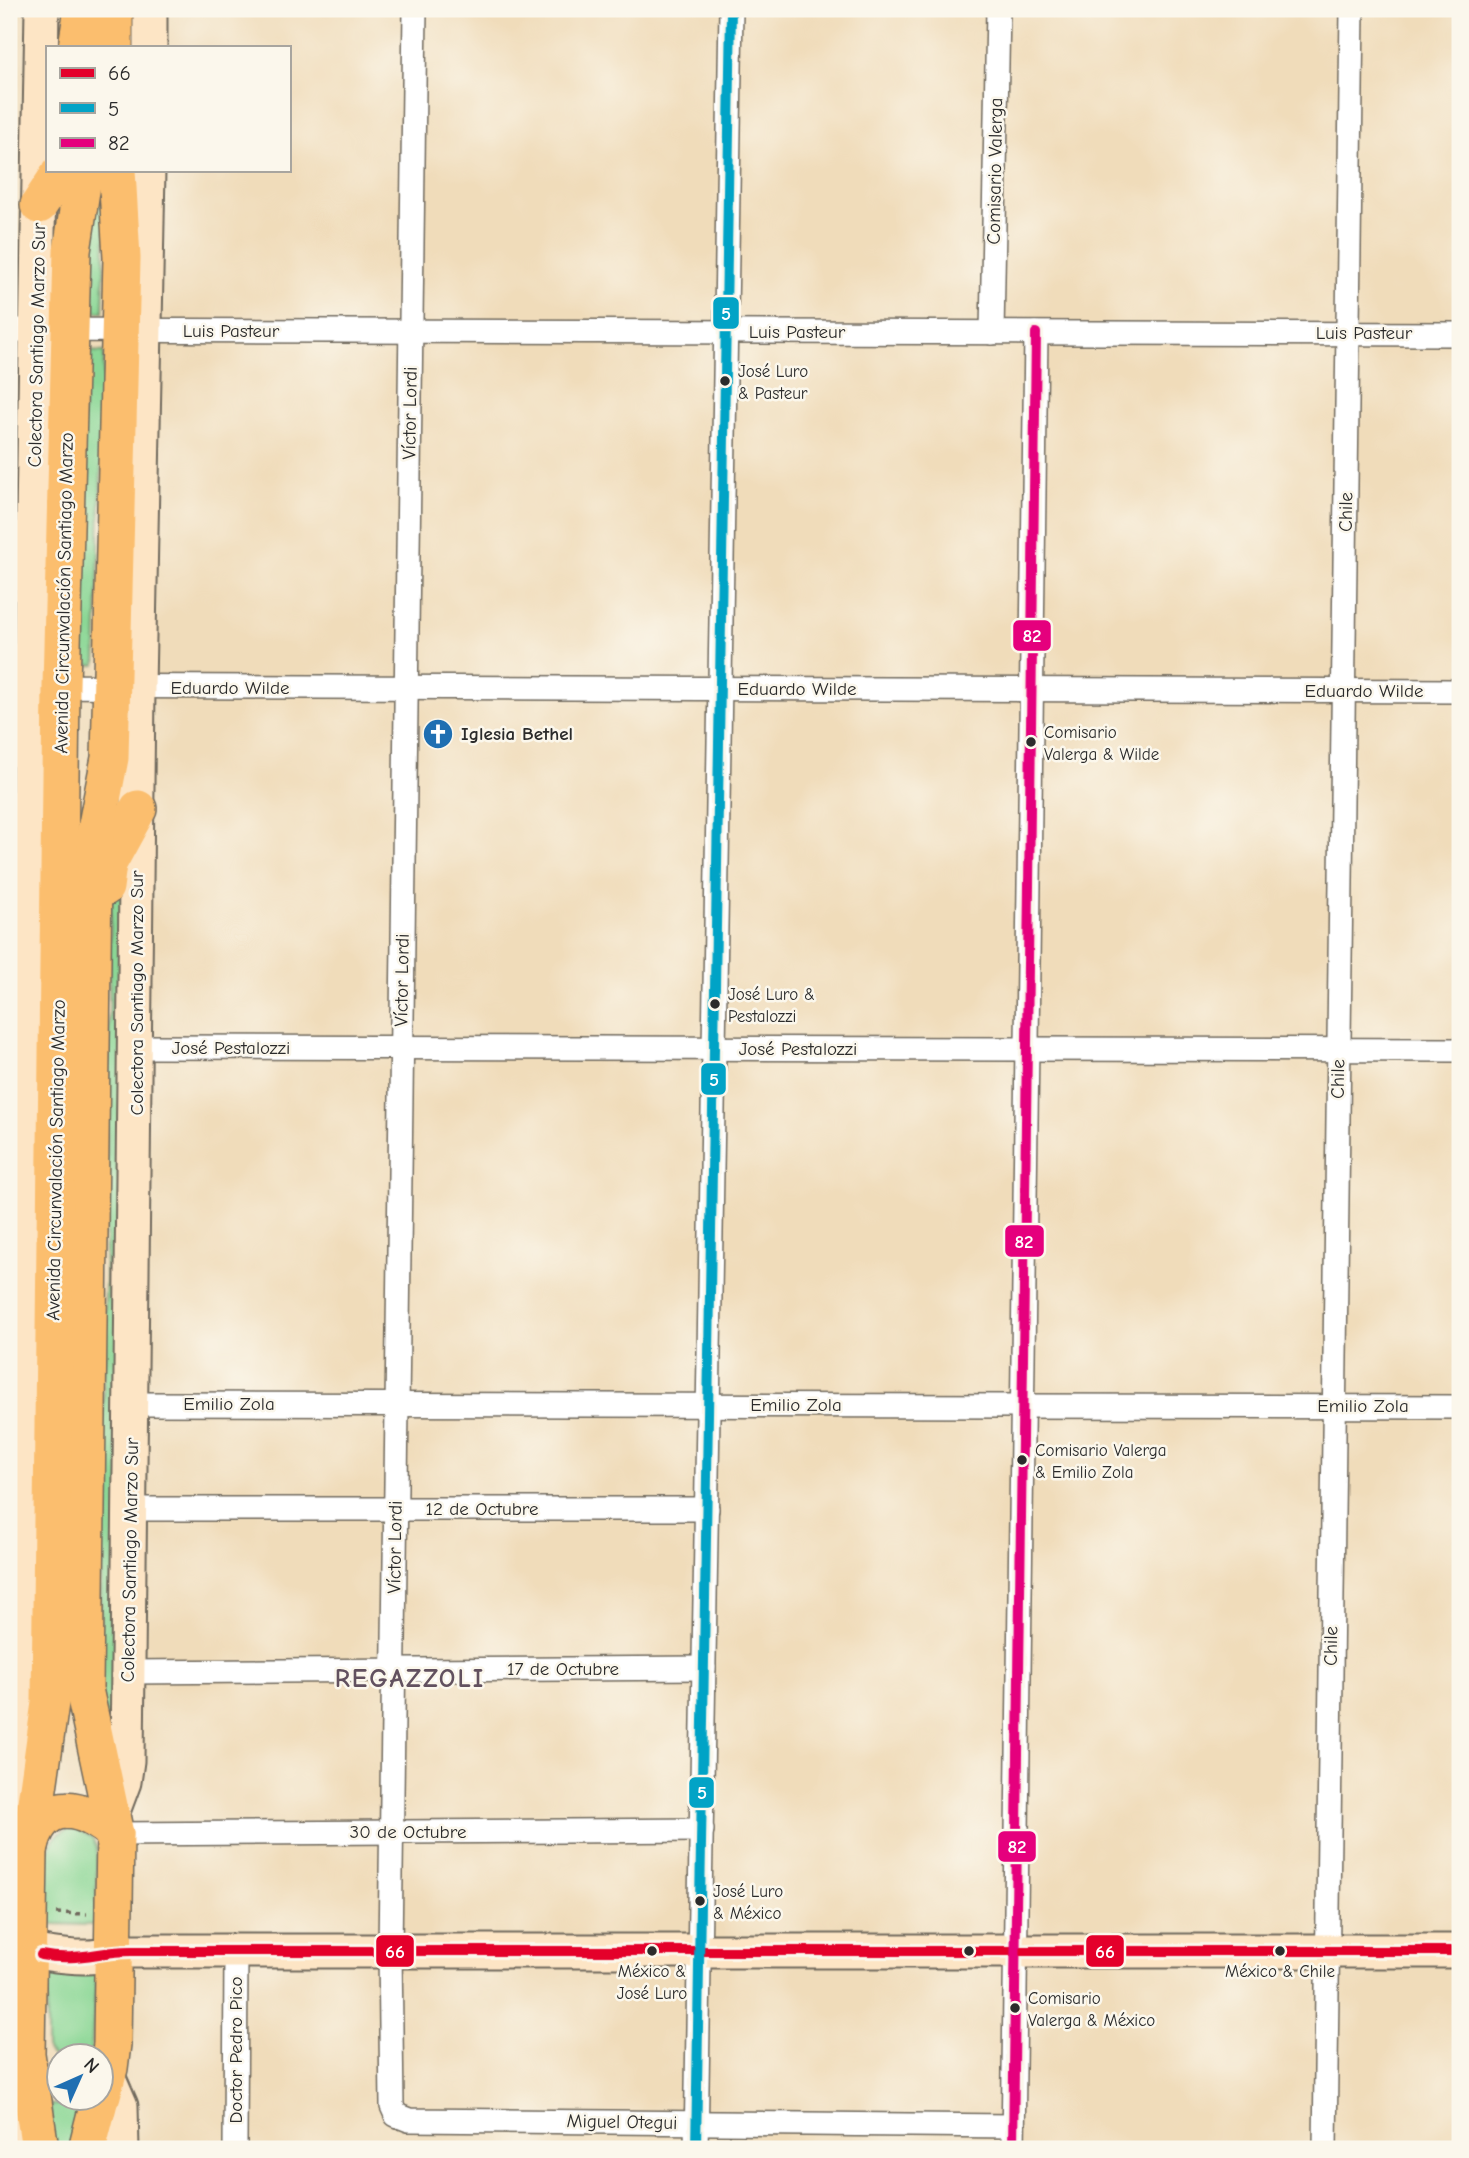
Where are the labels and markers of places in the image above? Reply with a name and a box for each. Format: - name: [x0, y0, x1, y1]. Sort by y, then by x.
- place label: José Luro & Pasteur: [738, 362, 808, 403]
- marker: José Luro & Pasteur: [718, 374, 732, 388]
- church icon: Iglesia Bethel: [421, 717, 455, 751]
- place label: Iglesia Bethel: [461, 723, 573, 745]
- place label: Comisario Valerga & Wilde: [1044, 723, 1159, 764]
- marker: Comisario Valerga & Wilde: [1024, 735, 1038, 749]
- place label: José Luro & Pestalozzi: [728, 985, 815, 1026]
- marker: José Luro & Pestalozzi: [708, 997, 722, 1011]
- place label: Comisario Valerga & Emilio Zola: [1035, 1441, 1167, 1482]
- marker: Comisario Valerga & Emilio Zola: [1015, 1453, 1029, 1467]
- place label: José Luro & México: [713, 1882, 783, 1923]
- marker: José Luro & México: [693, 1894, 707, 1908]
- marker: México & José Luro: [645, 1944, 659, 1958]
- unlabelled marker: [962, 1944, 976, 1958]
- marker: México & Chile: [1273, 1944, 1287, 1958]
- place label: México & José Luro: [617, 1962, 687, 2003]
- place label: México & Chile: [1225, 1962, 1335, 1981]
- place label: Comisario Valerga & México: [1028, 1989, 1155, 2030]
- marker: Comisario Valerga & México: [1008, 2001, 1022, 2015]

